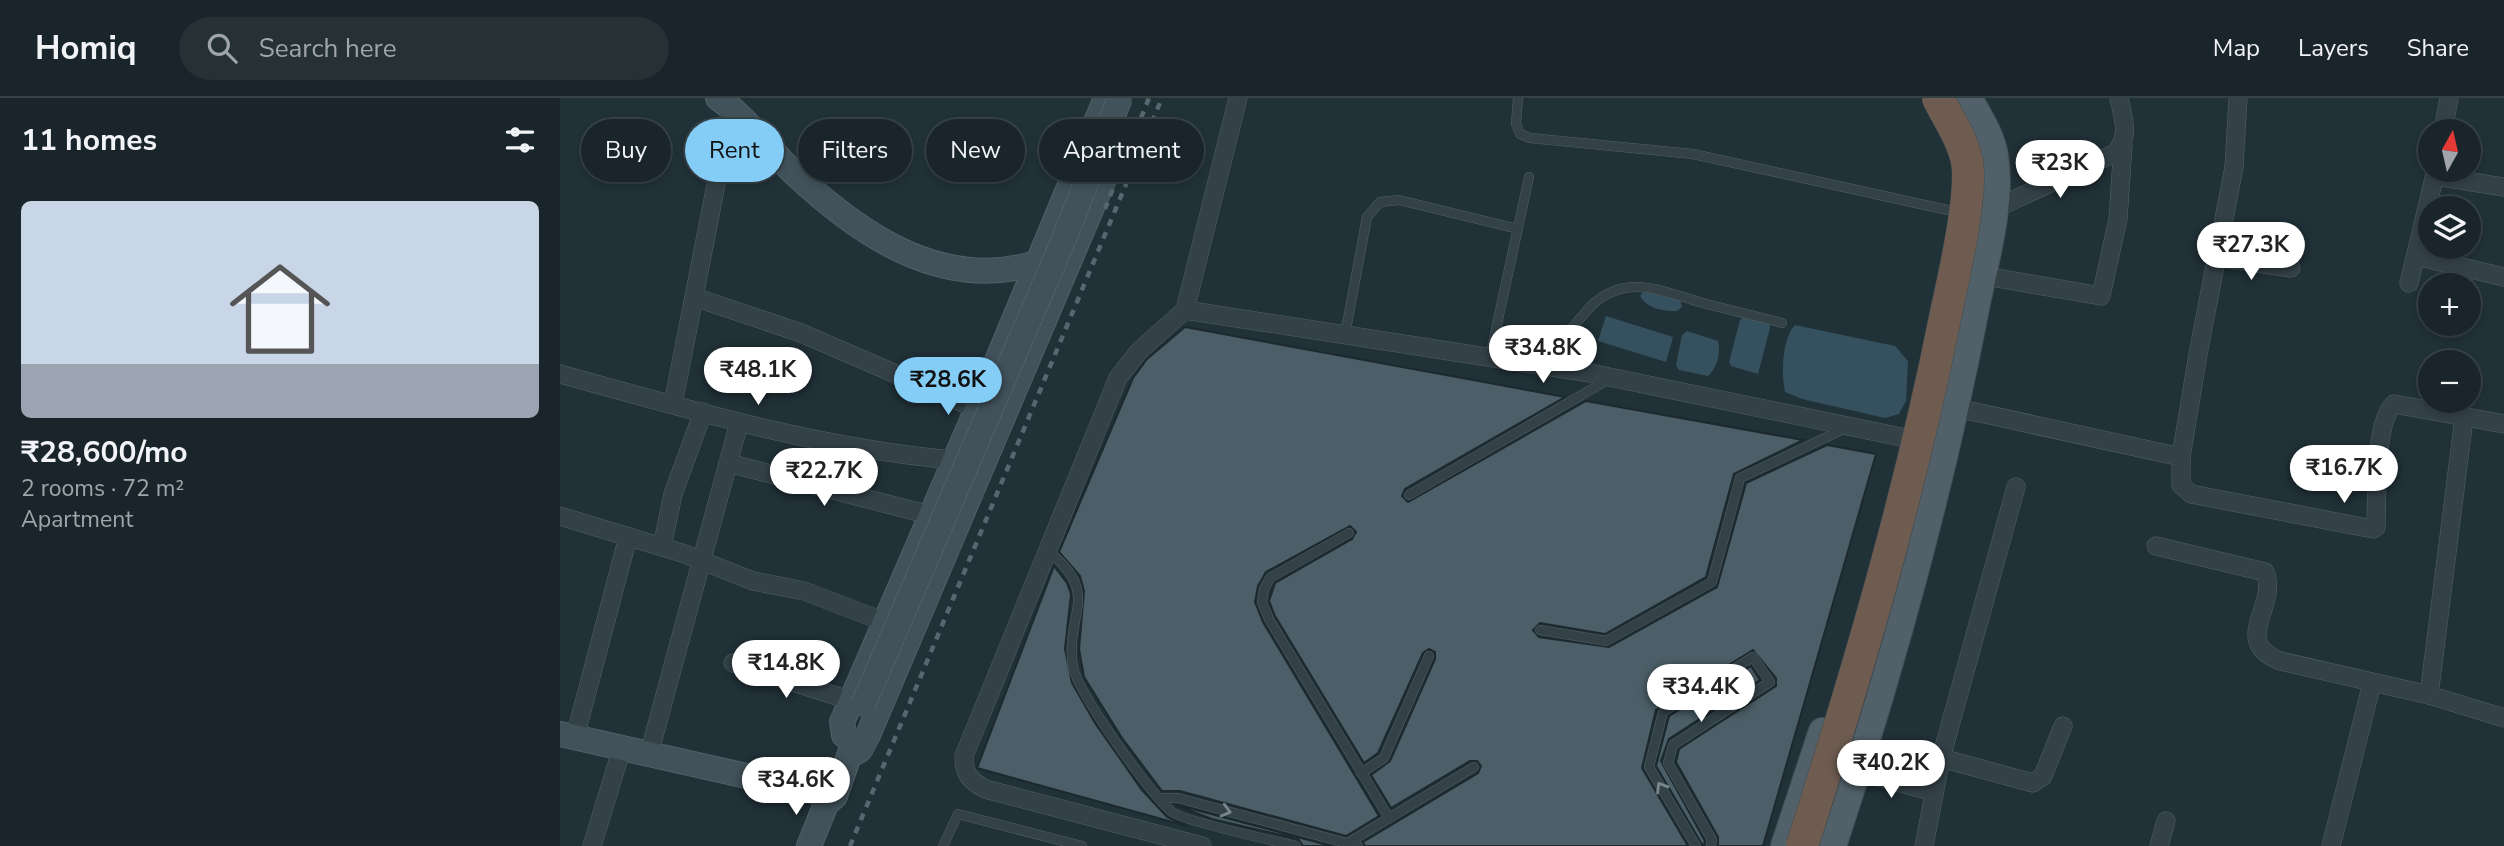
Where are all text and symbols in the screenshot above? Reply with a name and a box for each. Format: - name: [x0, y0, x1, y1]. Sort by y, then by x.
- search box: [179, 17, 669, 80]
- text: Homiq: [35, 26, 137, 71]
- icon: search: [203, 29, 241, 67]
- text: Search here: [259, 31, 397, 66]
- text: Map: [2213, 32, 2260, 64]
- text: Layers: [2298, 32, 2369, 64]
- text: Share: [2407, 32, 2469, 64]
- chip: Buy: [581, 119, 671, 182]
- chip: Rent: [685, 119, 784, 182]
- chip: Filters: [798, 119, 912, 182]
- chip: New: [926, 119, 1025, 182]
- chip: Apartment: [1039, 119, 1204, 182]
- north arrow: [2418, 119, 2482, 182]
- map controls: [2418, 119, 2481, 413]
- text: 11 homes: [21, 120, 157, 161]
- icon: filters: [501, 121, 539, 159]
- pin: ₹23K: [2019, 140, 2101, 200]
- text: ₹23K: [2032, 147, 2088, 178]
- button: layers: [2418, 196, 2481, 259]
- pin: ₹27.3K: [2194, 222, 2308, 282]
- text: ₹27.3K: [2213, 229, 2289, 260]
- icon: home: [217, 246, 343, 372]
- button: +: [2418, 273, 2481, 336]
- pin: ₹34.8K: [1486, 326, 1600, 385]
- text: ₹34.8K: [1505, 332, 1581, 363]
- pin: ₹48.1K: [701, 348, 815, 407]
- button: −: [2418, 350, 2481, 413]
- text: ₹48.1K: [720, 354, 796, 385]
- pin: ₹28.6K: [891, 358, 1005, 417]
- text: ₹28.6K: [910, 364, 986, 395]
- text: ₹28,600/mo: [21, 432, 188, 473]
- pin: ₹16.7K: [2287, 446, 2401, 505]
- pin: ₹22.7K: [767, 448, 881, 508]
- text: ₹16.7K: [2306, 452, 2382, 483]
- text: ₹22.7K: [786, 455, 862, 486]
- text: 2 rooms · 72 m²: [21, 473, 184, 504]
- text: Apartment: [21, 504, 133, 535]
- pin: ₹14.8K: [729, 640, 843, 700]
- text: ₹14.8K: [748, 647, 824, 678]
- pin: ₹34.4K: [1644, 664, 1758, 724]
- text: ₹34.4K: [1663, 671, 1739, 702]
- pin: ₹40.2K: [1834, 740, 1948, 800]
- text: ₹40.2K: [1853, 747, 1929, 778]
- pin: ₹34.6K: [739, 758, 853, 817]
- text: ₹34.6K: [758, 764, 834, 795]
- one-way arrow: [1656, 782, 1669, 795]
- one-way arrow: [1220, 803, 1232, 817]

